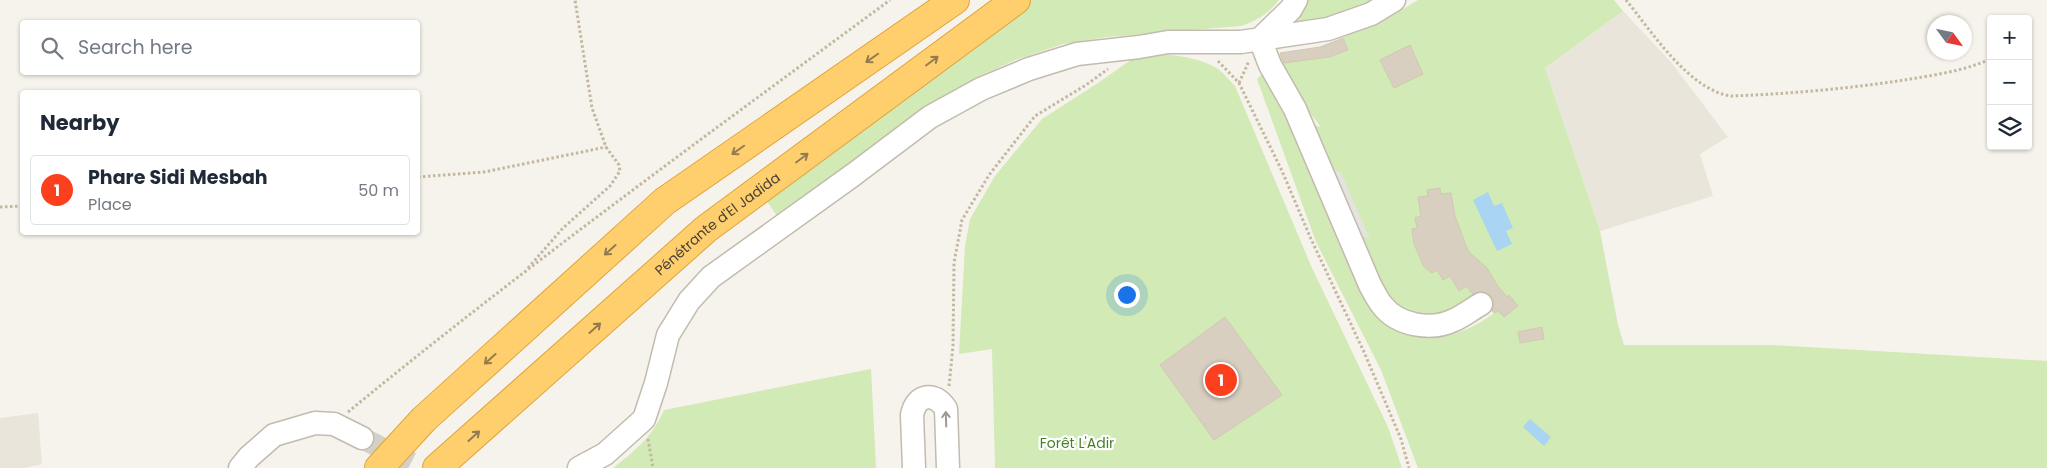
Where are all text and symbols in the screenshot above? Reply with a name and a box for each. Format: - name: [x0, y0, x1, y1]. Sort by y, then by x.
- north arrow: [1927, 15, 1972, 60]
- map controls: [1987, 15, 2032, 150]
- button: +: [1987, 15, 2032, 60]
- search box: [20, 20, 420, 75]
- icon: search: [38, 34, 66, 62]
- text: Search here: [78, 34, 192, 61]
- one-way arrow: [865, 53, 879, 63]
- one-way arrow: [925, 56, 939, 66]
- button: −: [1987, 60, 2032, 105]
- button: layers: [1987, 105, 2032, 150]
- text: Nearby: [40, 108, 120, 137]
- one-way arrow: [731, 145, 745, 155]
- one-way arrow: [795, 153, 809, 163]
- text: Phare Sidi Mesbah: [88, 164, 268, 191]
- street label: Pénétrante d'El Jadida: [650, 167, 784, 280]
- text: 1: [54, 179, 60, 202]
- text: 50 m: [358, 179, 399, 202]
- text: Place: [88, 193, 132, 216]
- one-way arrow: [604, 244, 617, 256]
- your location: [1114, 282, 1140, 308]
- one-way arrow: [589, 322, 602, 334]
- one-way arrow: [483, 353, 496, 365]
- pin: 1: [1205, 361, 1237, 399]
- one-way arrow: [942, 412, 951, 428]
- one-way arrow: [467, 430, 480, 441]
- park label: Forêt L'Adir: [1040, 433, 1114, 453]

